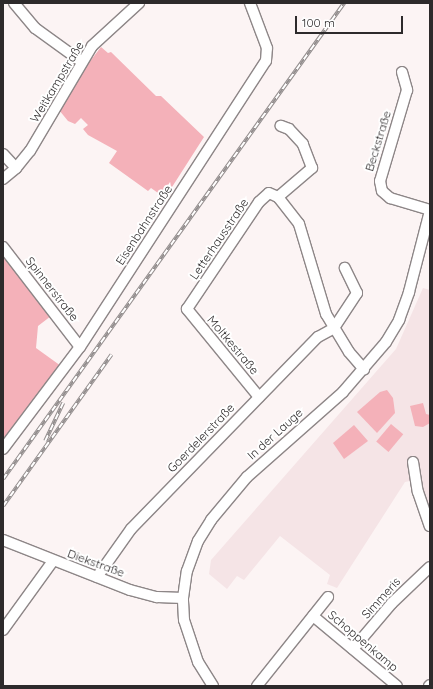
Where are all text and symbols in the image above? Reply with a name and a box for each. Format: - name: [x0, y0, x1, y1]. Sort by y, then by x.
- scale bar: [297, 8, 405, 34]
- text: 100 m: [302, 15, 335, 30]
- street label: Weitkampstraße: [27, 39, 87, 125]
- street label: Beckstraße: [362, 109, 394, 173]
- street label: Eisenbahnstraße: [113, 182, 175, 268]
- street label: Letterhausstraße: [187, 196, 251, 282]
- street label: Spinnerstraße: [23, 254, 81, 324]
- street label: Moltkestraße: [204, 313, 262, 377]
- street label: Goerdelerstraße: [164, 401, 238, 475]
- street label: In der Lauge: [244, 405, 306, 463]
- street label: Diekstraße: [65, 546, 127, 580]
- street label: Simmeris: [359, 574, 403, 622]
- street label: Schoppenkamp: [325, 607, 401, 675]

